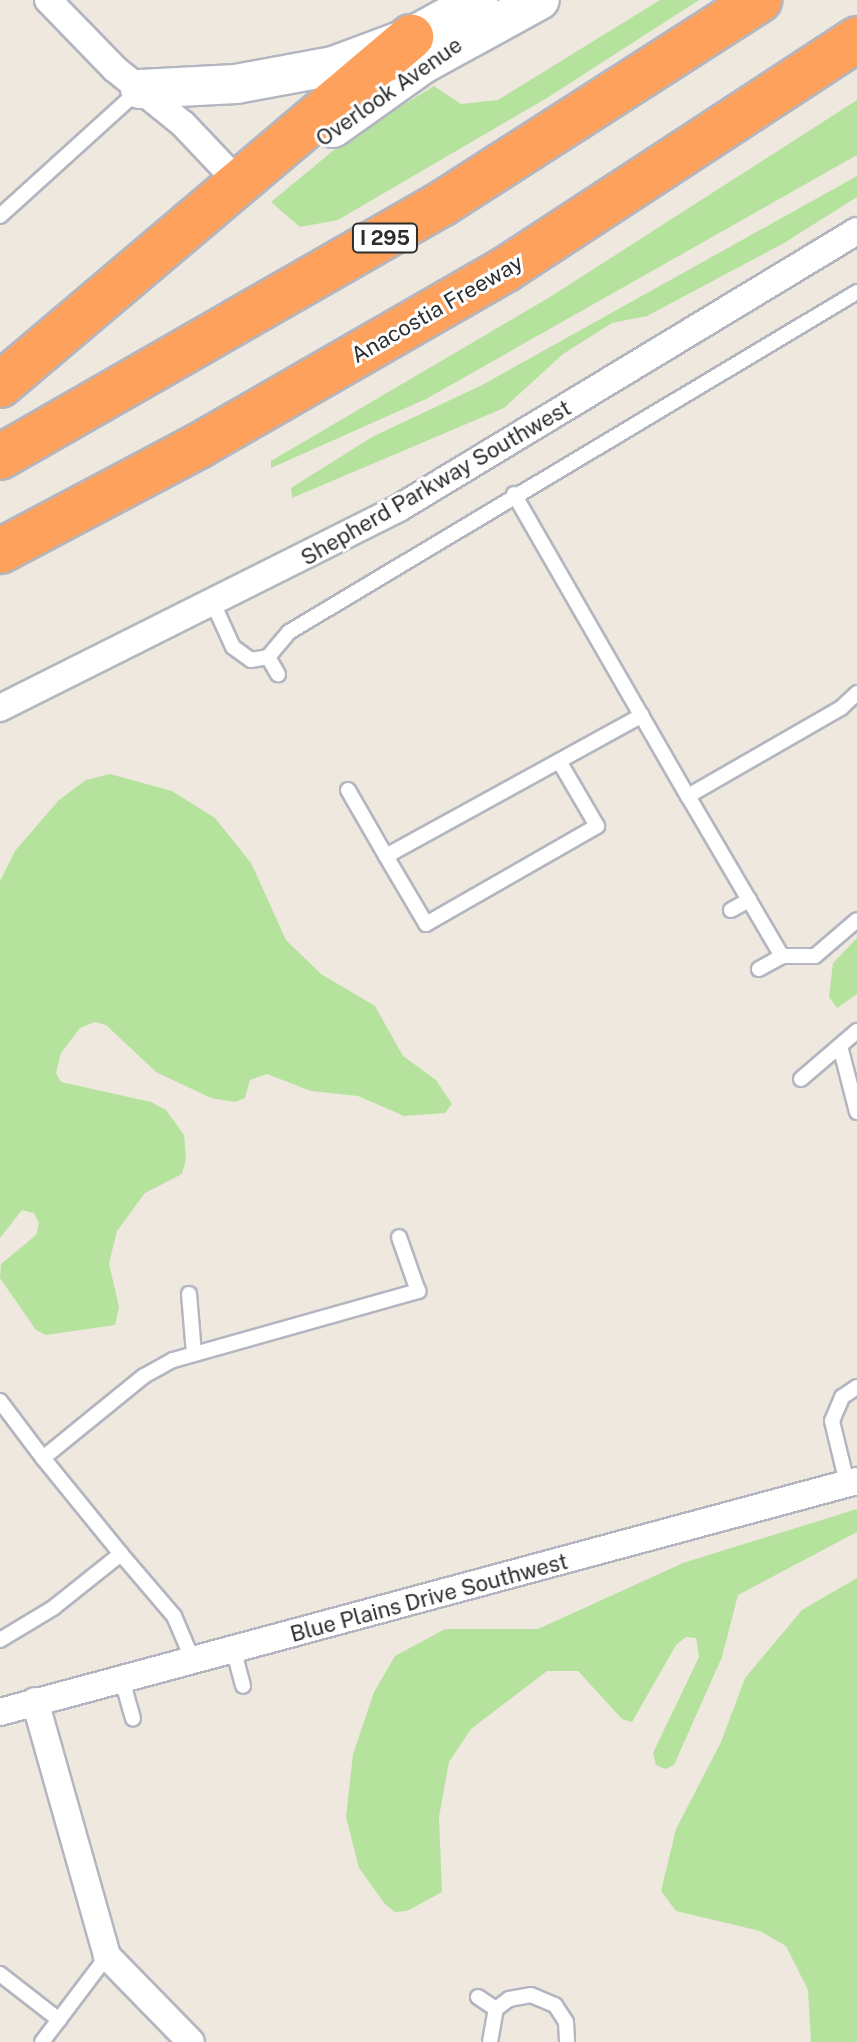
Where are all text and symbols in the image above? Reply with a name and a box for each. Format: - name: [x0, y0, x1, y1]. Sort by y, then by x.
- street label: Overlook Avenue: [311, 32, 467, 152]
- road number: I 295: [351, 222, 419, 254]
- street label: Anacostia Freeway: [346, 249, 528, 369]
- street label: Shepherd Parkway Southwest: [296, 395, 576, 571]
- street label: Blue Plains Drive Southwest: [287, 1548, 571, 1648]

